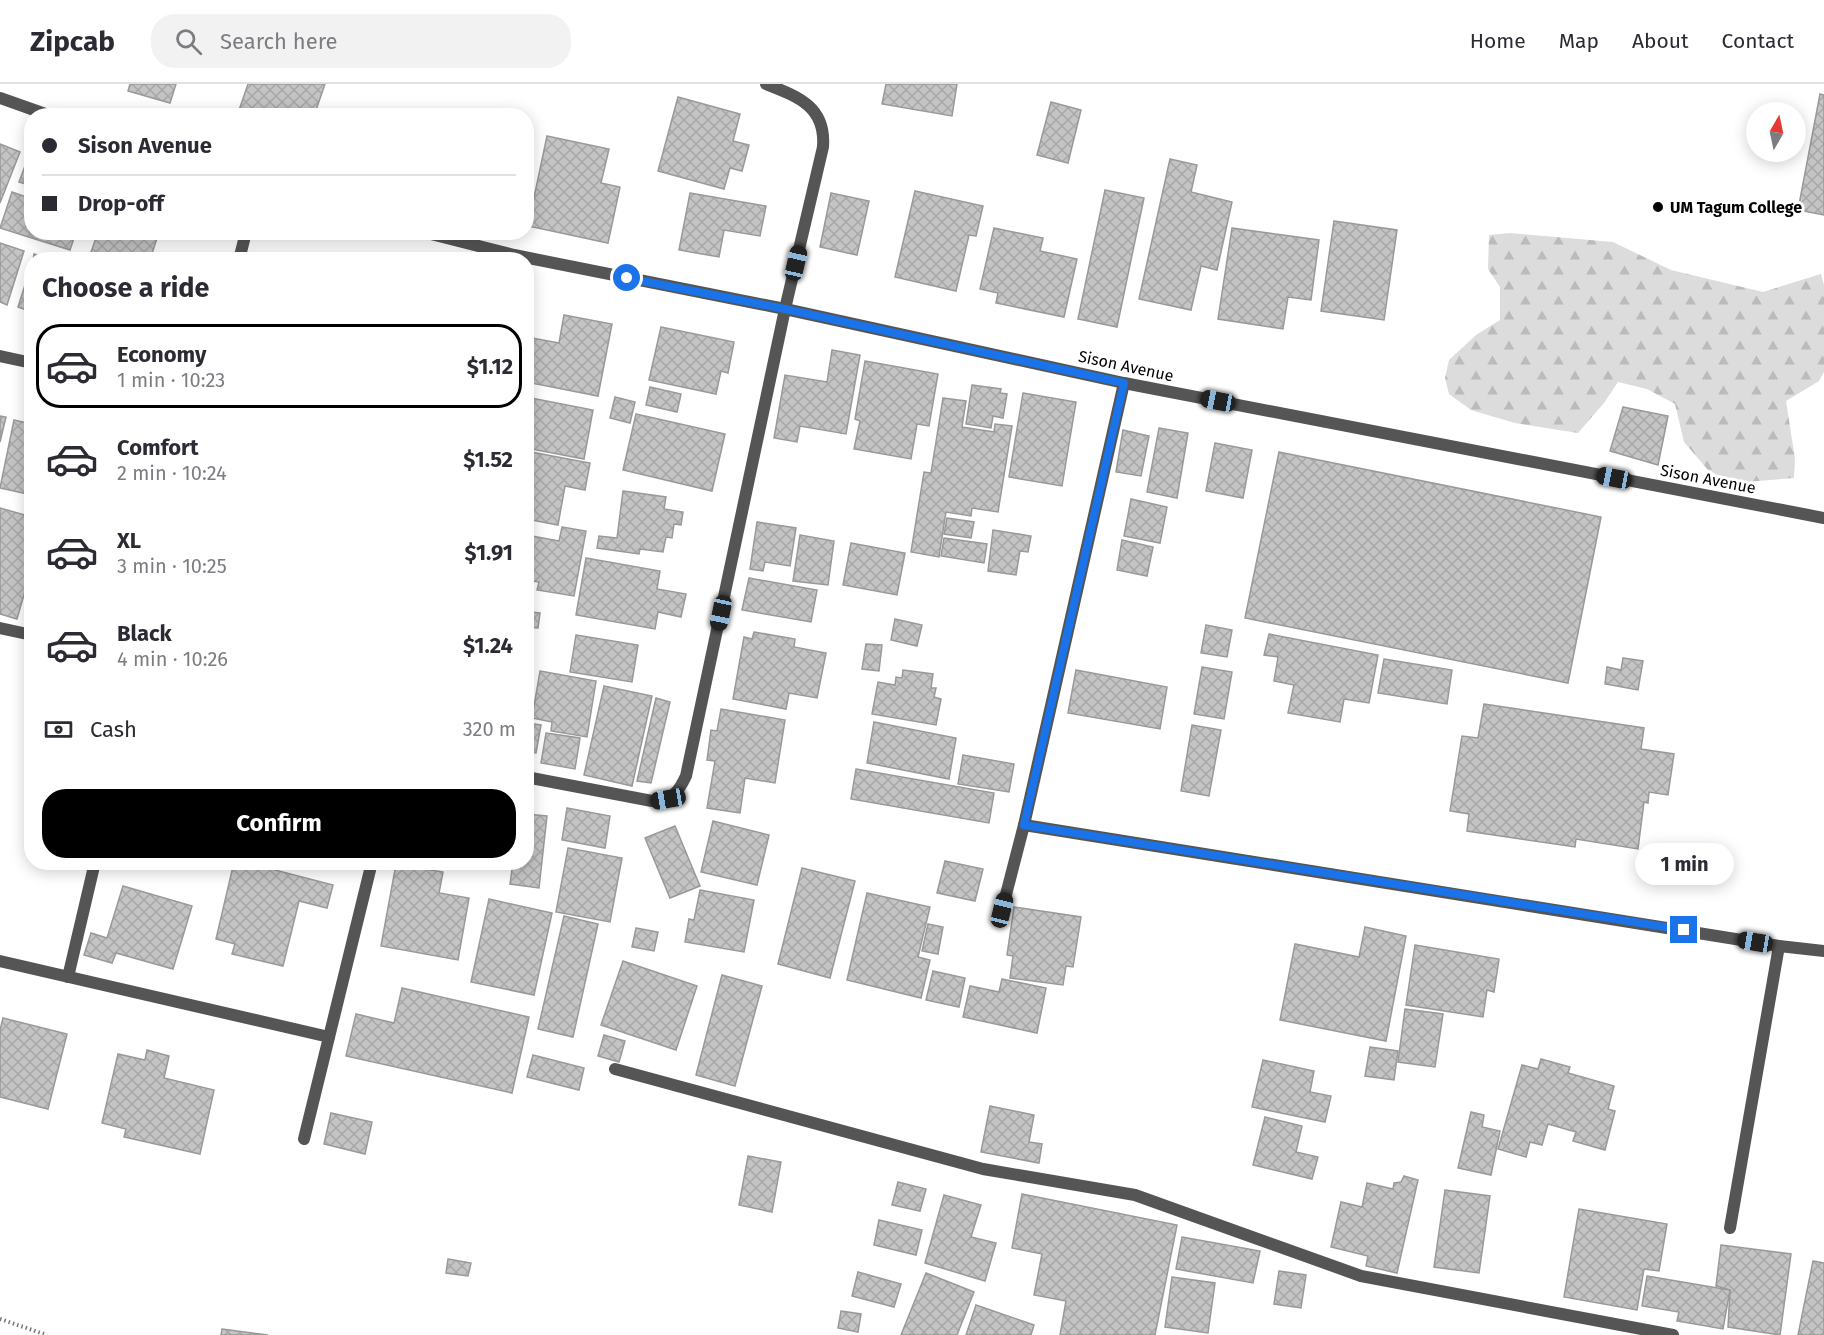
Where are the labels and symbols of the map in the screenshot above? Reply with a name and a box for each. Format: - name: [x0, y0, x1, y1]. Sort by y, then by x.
- north arrow: [1746, 102, 1806, 162]
- place label: UM Tagum College: [1670, 198, 1802, 217]
- marker: UM Tagum College: [1651, 200, 1665, 214]
- car: [783, 243, 809, 283]
- route start: [613, 264, 640, 291]
- street label: Sison Avenue: [1077, 347, 1175, 385]
- car: [1199, 389, 1237, 413]
- street label: Sison Avenue: [1659, 460, 1757, 498]
- car: [1595, 466, 1633, 490]
- car: [708, 594, 734, 632]
- car: [649, 787, 687, 811]
- callout: 1 min: [1634, 843, 1734, 885]
- car: [989, 890, 1015, 930]
- route end: [1670, 916, 1697, 943]
- car: [1736, 930, 1774, 954]

